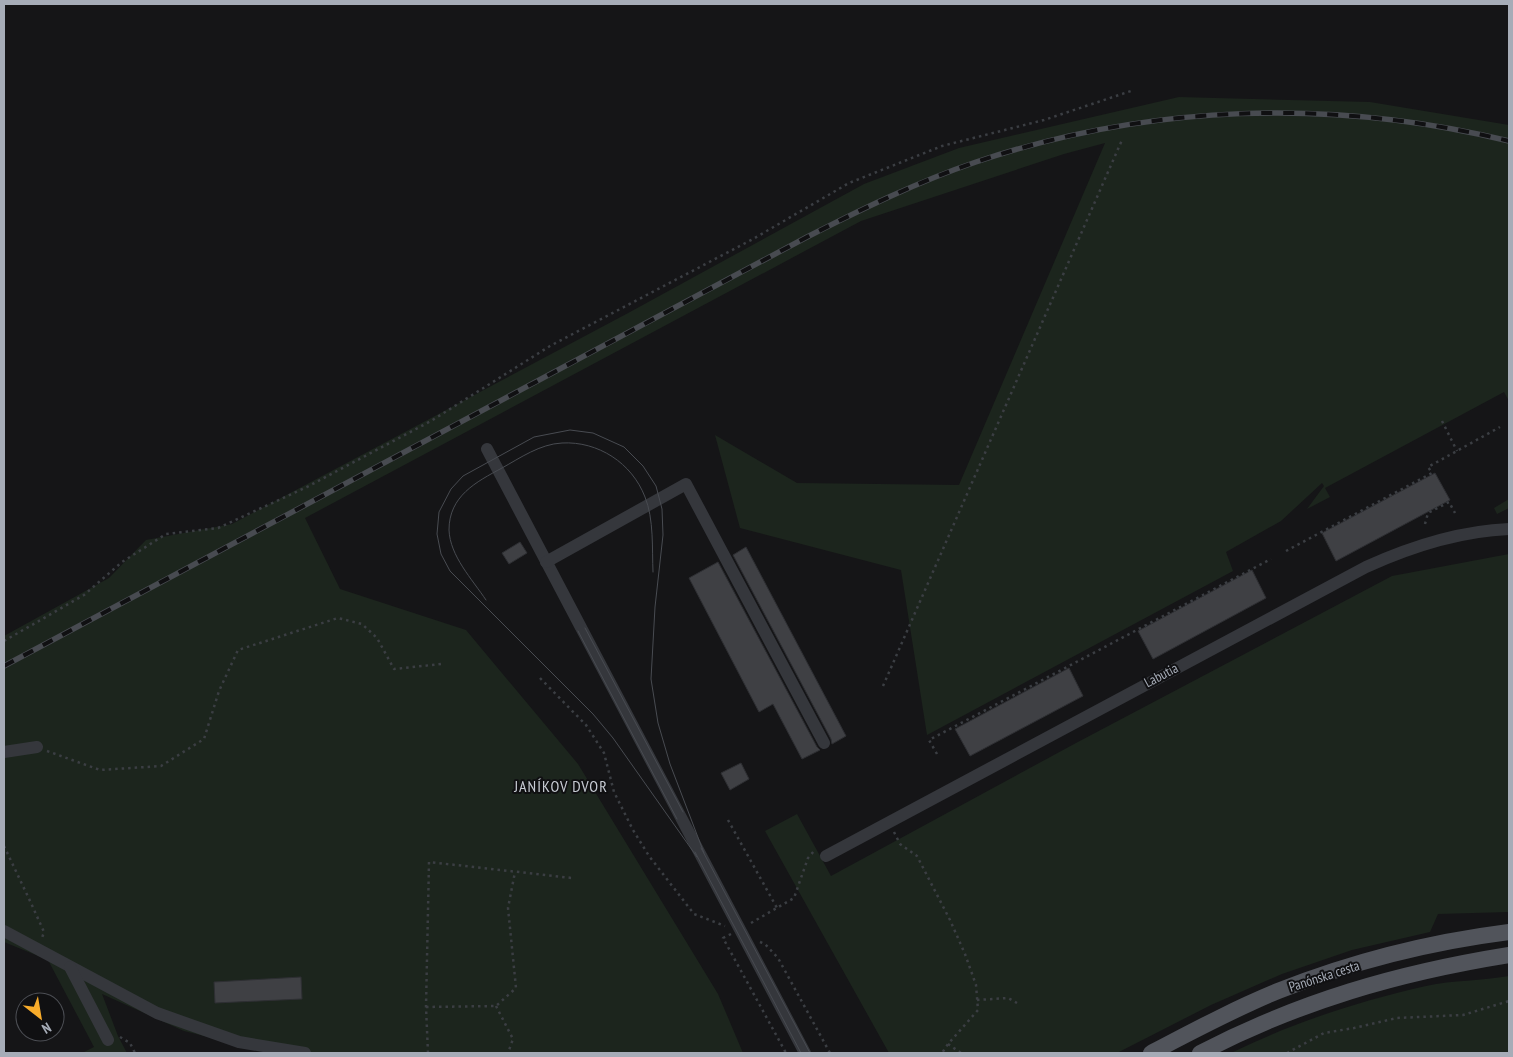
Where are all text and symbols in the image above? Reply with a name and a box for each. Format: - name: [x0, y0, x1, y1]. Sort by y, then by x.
- street label: Labutia: [1141, 659, 1181, 691]
- district label: JANÍKOV DVOR: [513, 776, 608, 796]
- street label: Panónska cesta: [1286, 956, 1362, 996]
- north arrow: [15, 992, 65, 1042]
- text: N: [39, 1018, 55, 1038]

